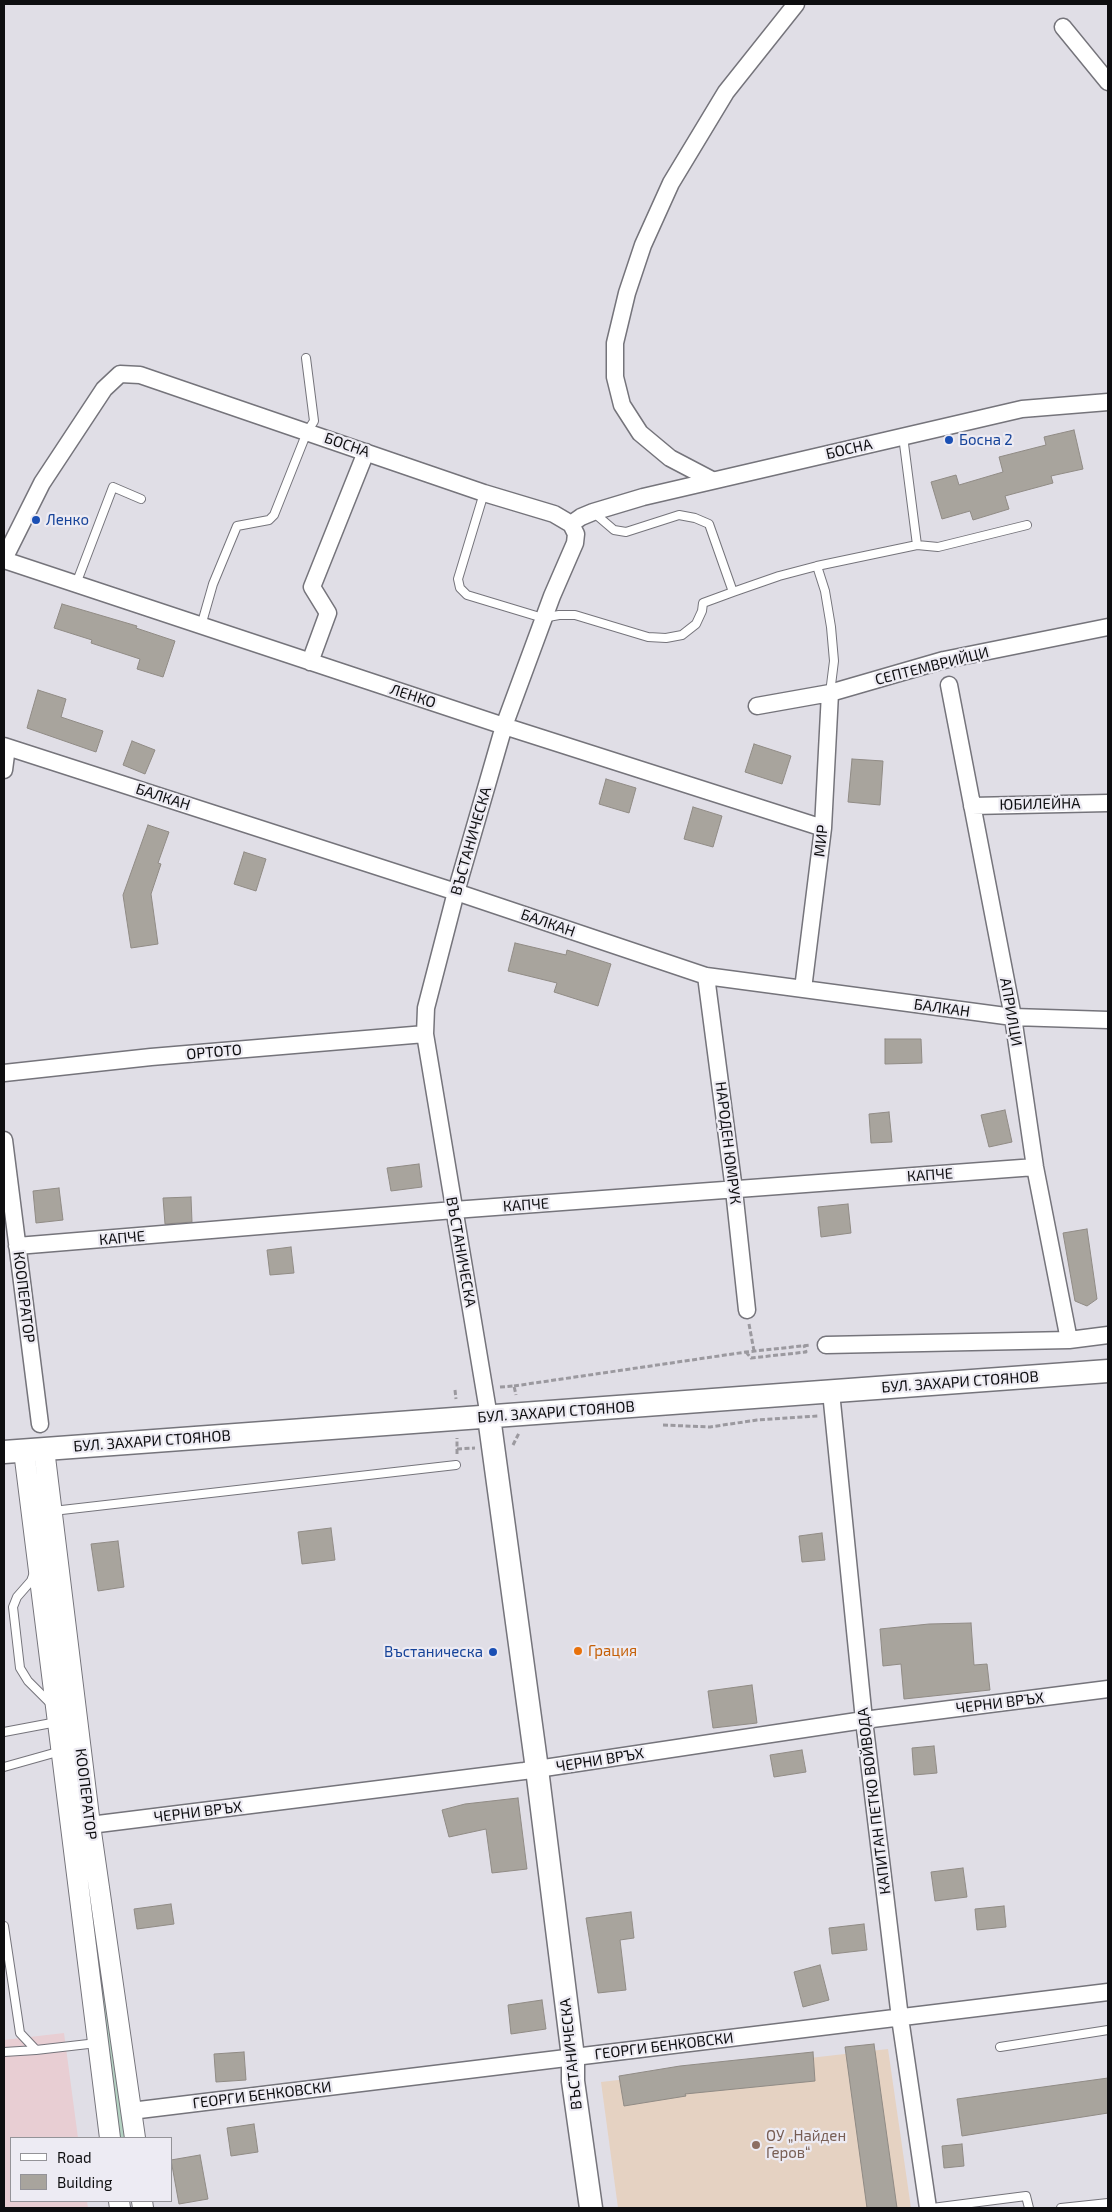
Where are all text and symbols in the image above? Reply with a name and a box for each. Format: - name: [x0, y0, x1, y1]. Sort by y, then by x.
- street label: БОСНА: [322, 429, 372, 461]
- place label: Босна 2: [959, 431, 1013, 449]
- marker: Босна 2: [943, 434, 955, 446]
- street label: БОСНА: [824, 435, 874, 463]
- place label: Ленко: [46, 511, 89, 529]
- marker: Ленко: [30, 514, 42, 526]
- street label: СЕПТЕМВРИЙЦИ: [873, 643, 991, 689]
- street label: ЛЕНКО: [388, 680, 438, 712]
- street label: БАЛКАН: [133, 780, 193, 814]
- street label: ВЪСТАНИЧЕСКА: [447, 785, 495, 897]
- street label: ЮБИЛЕЙНА: [999, 794, 1081, 814]
- street label: МИР: [810, 824, 832, 858]
- street label: БАЛКАН: [518, 905, 578, 941]
- street label: АПРИЛЦИ: [996, 976, 1026, 1048]
- street label: БАЛКАН: [913, 995, 971, 1021]
- street label: ОРТОТО: [185, 1041, 243, 1063]
- street label: НАРОДЕН ЮМРУК: [712, 1081, 744, 1205]
- street label: КАПЧЕ: [906, 1164, 954, 1186]
- street label: КАПЧЕ: [502, 1194, 550, 1216]
- street label: ВЪСТАНИЧЕСКА: [442, 1195, 480, 1309]
- street label: КАПЧЕ: [98, 1227, 146, 1249]
- street label: КООПЕРАТОР: [9, 1250, 39, 1344]
- street label: БУЛ. ЗАХАРИ СТОЯНОВ: [881, 1368, 1039, 1396]
- street label: БУЛ. ЗАХАРИ СТОЯНОВ: [477, 1398, 635, 1426]
- street label: БУЛ. ЗАХАРИ СТОЯНОВ: [73, 1427, 231, 1455]
- place label: Грация: [588, 1642, 637, 1660]
- place label: Въстаническа: [384, 1643, 483, 1661]
- marker: Грация: [572, 1645, 584, 1657]
- marker: Въстаническа: [487, 1646, 499, 1658]
- street label: ЧЕРНИ ВРЪХ: [955, 1689, 1045, 1717]
- street label: КАПИТАН ПЕТКО ВОЙВОДА: [854, 1707, 894, 1895]
- street label: ЧЕРНИ ВРЪХ: [555, 1744, 645, 1776]
- street label: КООПЕРАТОР: [71, 1747, 101, 1841]
- street label: ЧЕРНИ ВРЪХ: [153, 1798, 243, 1826]
- street label: ВЪСТАНИЧЕСКА: [556, 1997, 586, 2111]
- street label: ГЕОРГИ БЕНКОВСКИ: [593, 2029, 735, 2063]
- street label: ГЕОРГИ БЕНКОВСКИ: [191, 2078, 333, 2112]
- place label: ОУ „Найден Геров“: [766, 2127, 846, 2162]
- legend: [10, 2137, 172, 2202]
- marker: ОУ „Найден Геров“: [750, 2139, 762, 2151]
- text: Road: [57, 2148, 92, 2166]
- text: Building: [57, 2173, 112, 2191]

